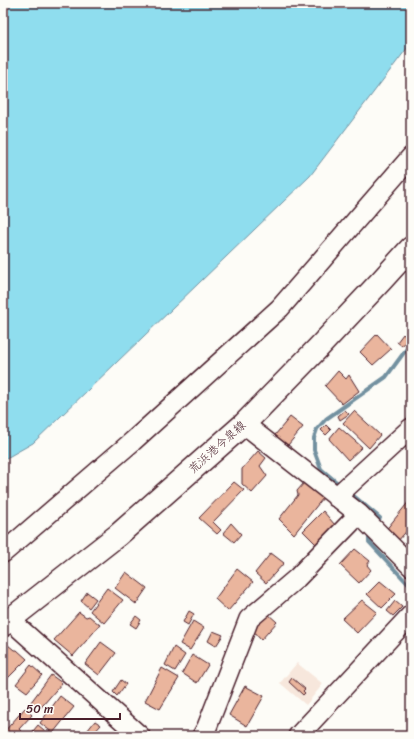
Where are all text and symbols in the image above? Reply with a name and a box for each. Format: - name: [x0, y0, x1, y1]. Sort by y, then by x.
- street label: 荒浜港今泉線: [183, 415, 251, 479]
- scale bar: [20, 695, 120, 721]
- text: 50 m: [26, 698, 53, 720]

